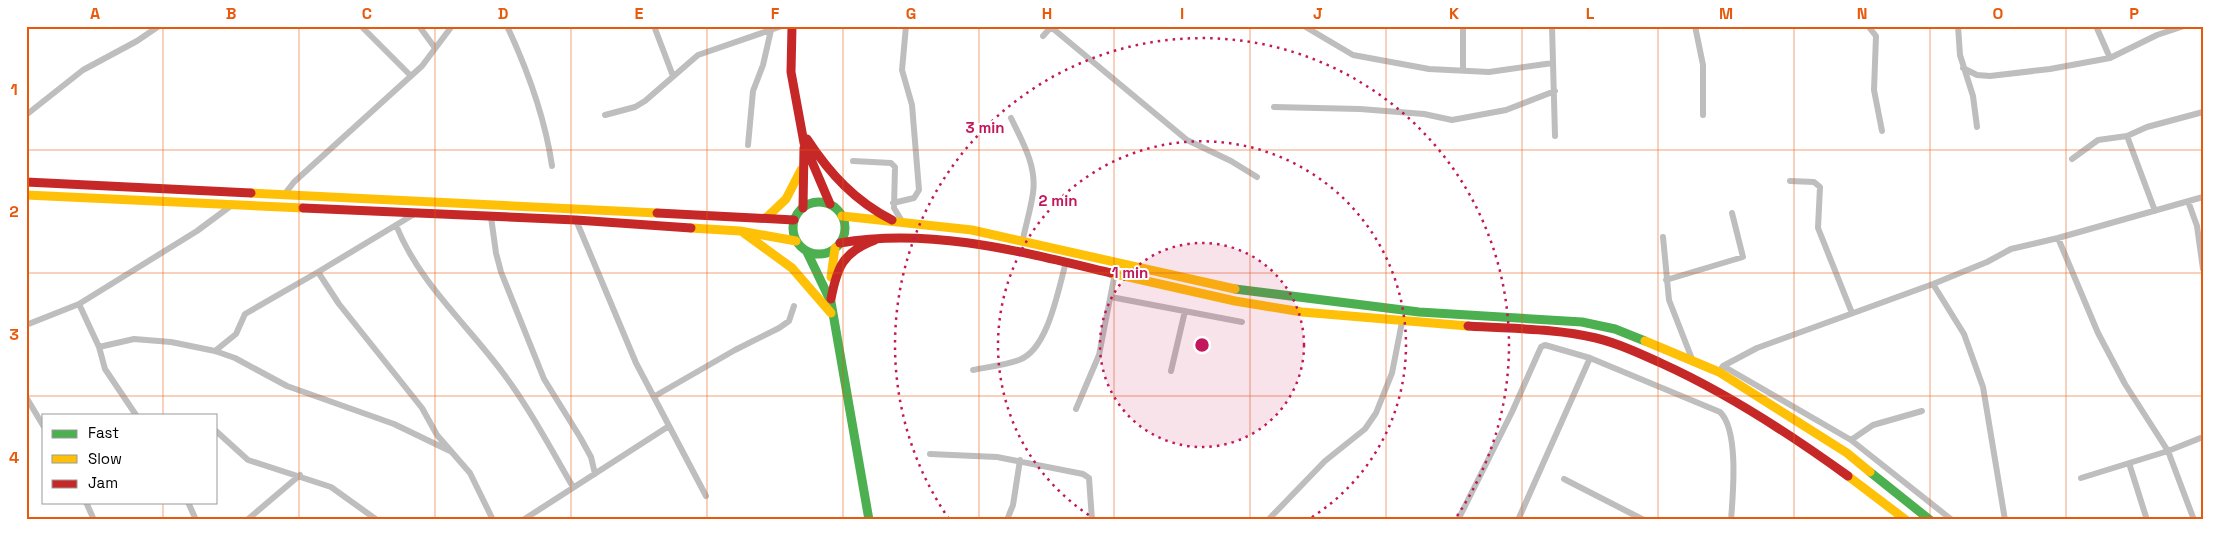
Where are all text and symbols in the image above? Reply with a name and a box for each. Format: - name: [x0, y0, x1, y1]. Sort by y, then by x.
- text: A: [90, 3, 100, 24]
- text: B: [226, 3, 236, 24]
- text: C: [362, 3, 372, 24]
- text: D: [498, 3, 508, 24]
- text: E: [635, 3, 644, 24]
- text: F: [771, 3, 780, 24]
- text: G: [906, 3, 916, 24]
- text: H: [1042, 3, 1052, 24]
- text: I: [1180, 3, 1184, 24]
- text: J: [1313, 3, 1323, 24]
- text: K: [1449, 3, 1459, 24]
- text: L: [1586, 3, 1595, 24]
- text: M: [1719, 3, 1733, 24]
- text: N: [1857, 3, 1867, 24]
- text: O: [1993, 3, 2004, 24]
- text: P: [2129, 3, 2139, 24]
- text: 1: [10, 79, 18, 100]
- text: 3 min: [966, 118, 1004, 137]
- text: 2 min: [1039, 191, 1077, 210]
- text: 2: [9, 201, 19, 222]
- text: 1 min: [1112, 263, 1148, 282]
- text: 3: [9, 324, 19, 345]
- centre of rings: [1193, 336, 1211, 354]
- legend: [42, 414, 218, 504]
- text: Fast: [88, 423, 119, 442]
- text: 4: [9, 447, 19, 468]
- text: Slow: [88, 449, 122, 468]
- text: Jam: [88, 473, 118, 492]

